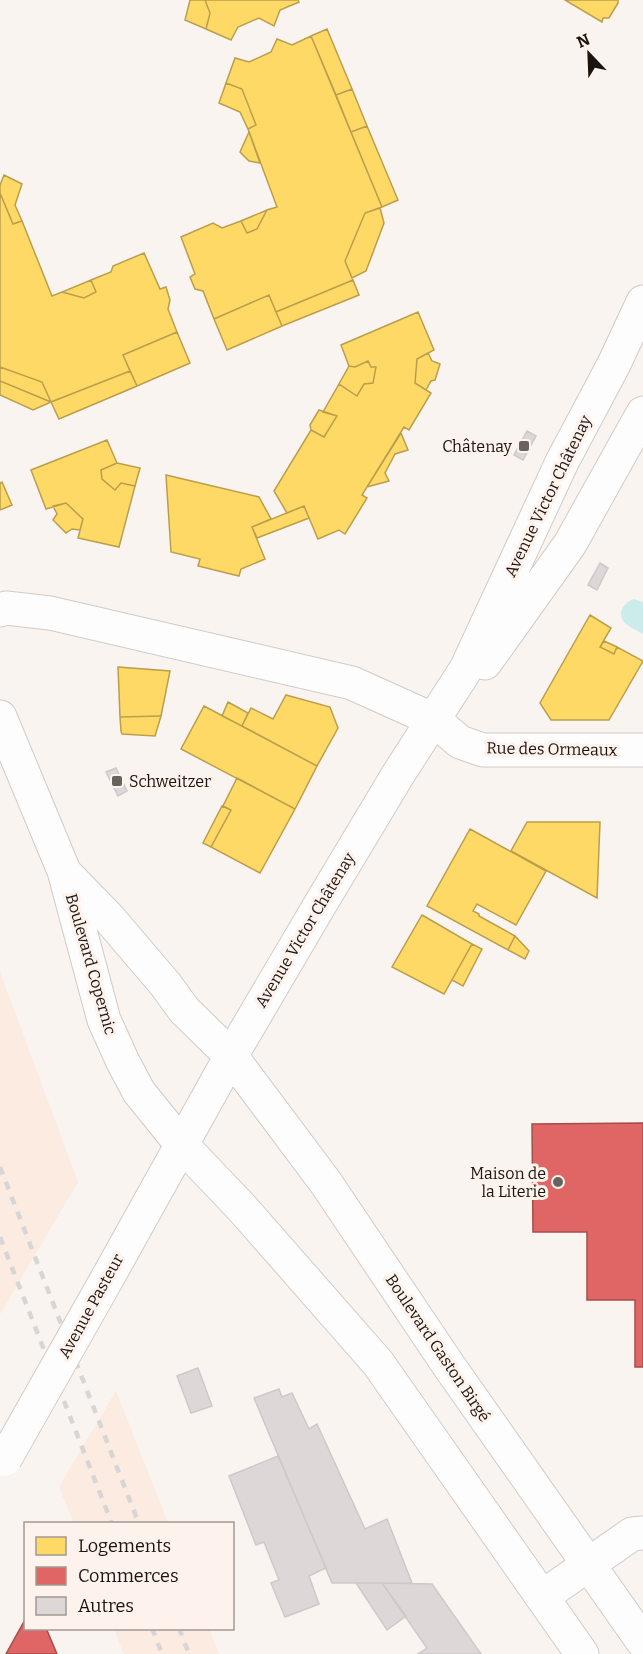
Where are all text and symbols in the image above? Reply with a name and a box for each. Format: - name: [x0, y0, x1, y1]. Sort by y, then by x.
- north arrow: [559, 24, 619, 84]
- text: N: [574, 29, 593, 52]
- street label: Avenue Victor Châtenay: [501, 412, 596, 580]
- place label: Châtenay: [442, 437, 513, 456]
- marker: Châtenay: [517, 439, 531, 453]
- street label: Rue des Ormeaux: [486, 738, 618, 760]
- place label: Schweitzer: [129, 772, 211, 791]
- marker: Schweitzer: [110, 774, 124, 788]
- street label: Avenue Victor Châtenay: [251, 849, 359, 1011]
- street label: Boulevard Copernic: [62, 891, 120, 1037]
- place label: Maison de la Literie: [470, 1164, 546, 1201]
- marker: Maison de la Literie: [551, 1175, 565, 1189]
- street label: Avenue Pasteur: [54, 1251, 128, 1361]
- street label: Boulevard Gaston Birgé: [382, 1271, 494, 1425]
- legend: [24, 1522, 234, 1630]
- text: Logements: [78, 1535, 171, 1557]
- text: Commerces: [78, 1565, 179, 1587]
- text: Autres: [78, 1595, 134, 1617]

